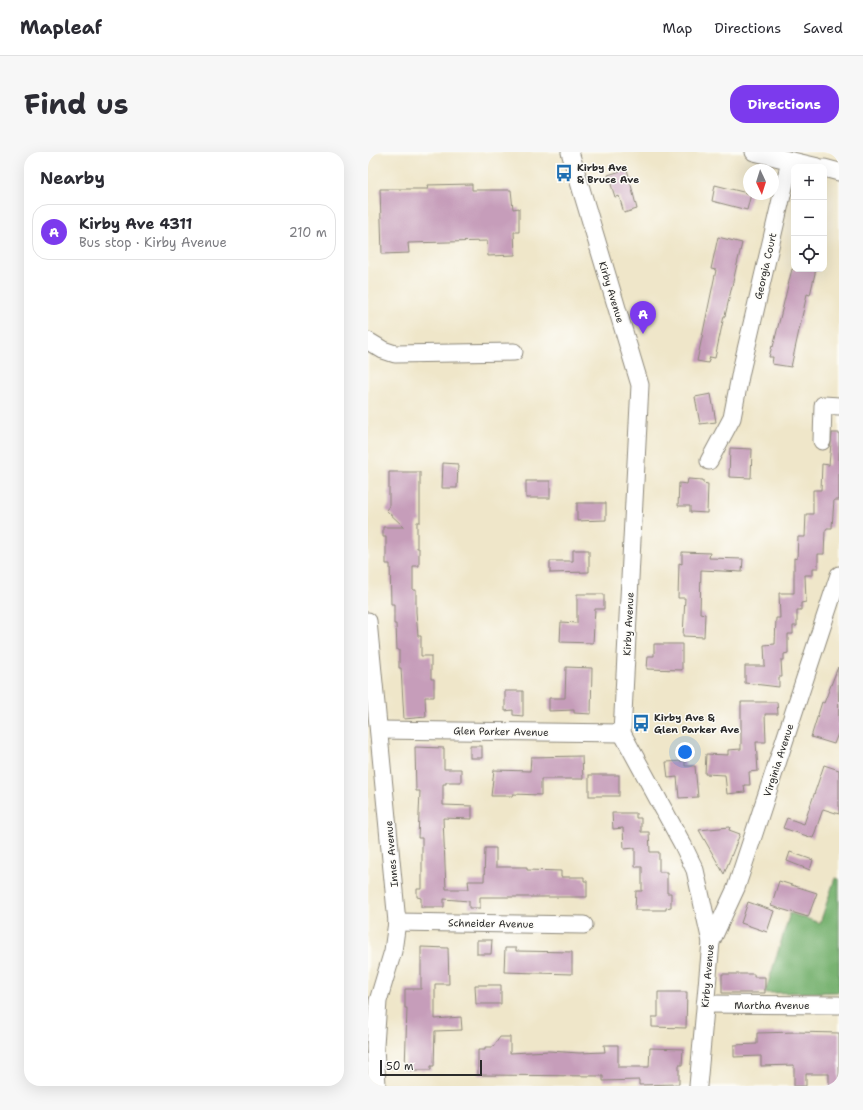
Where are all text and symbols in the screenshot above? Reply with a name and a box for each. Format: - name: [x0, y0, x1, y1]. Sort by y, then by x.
- text: Mapleaf: [20, 15, 102, 40]
- text: Map: [663, 19, 693, 37]
- text: Directions: [715, 19, 781, 37]
- text: Saved: [803, 19, 843, 37]
- text: Find us: [24, 85, 129, 123]
- button: Directions: [730, 85, 839, 123]
- place label: Kirby Ave & Bruce Ave: [577, 161, 639, 186]
- bus stop icon: Kirby Ave & Bruce Ave: [554, 163, 574, 183]
- north arrow: [743, 164, 779, 200]
- map controls: [791, 164, 827, 272]
- button: +: [791, 164, 827, 200]
- text: Nearby: [40, 167, 105, 189]
- button: −: [791, 200, 827, 236]
- text: Kirby Ave 4311: [79, 214, 192, 234]
- text: A: [49, 224, 59, 241]
- text: 210 m: [289, 224, 327, 241]
- street label: Georgia Court: [751, 231, 779, 301]
- text: Bus stop · Kirby Avenue: [79, 234, 227, 251]
- button: locate: [791, 236, 827, 272]
- street label: Kirby Avenue: [596, 260, 627, 325]
- pin: A: [630, 301, 656, 334]
- street label: Kirby Avenue: [620, 592, 637, 656]
- place label: Kirby Ave & Glen Parker Ave: [654, 711, 740, 736]
- bus stop icon: Kirby Ave & Glen Parker Ave: [631, 713, 651, 733]
- street label: Virginia Avenue: [761, 722, 797, 798]
- street label: Glen Parker Avenue: [453, 724, 549, 739]
- your location: [675, 742, 695, 762]
- street label: Innes Avenue: [382, 820, 401, 888]
- street label: Schneider Avenue: [448, 916, 534, 931]
- street label: Kirby Avenue: [698, 943, 717, 1008]
- street label: Martha Avenue: [734, 999, 810, 1012]
- scale bar: [380, 1058, 482, 1077]
- text: 50 m: [386, 1059, 414, 1074]

